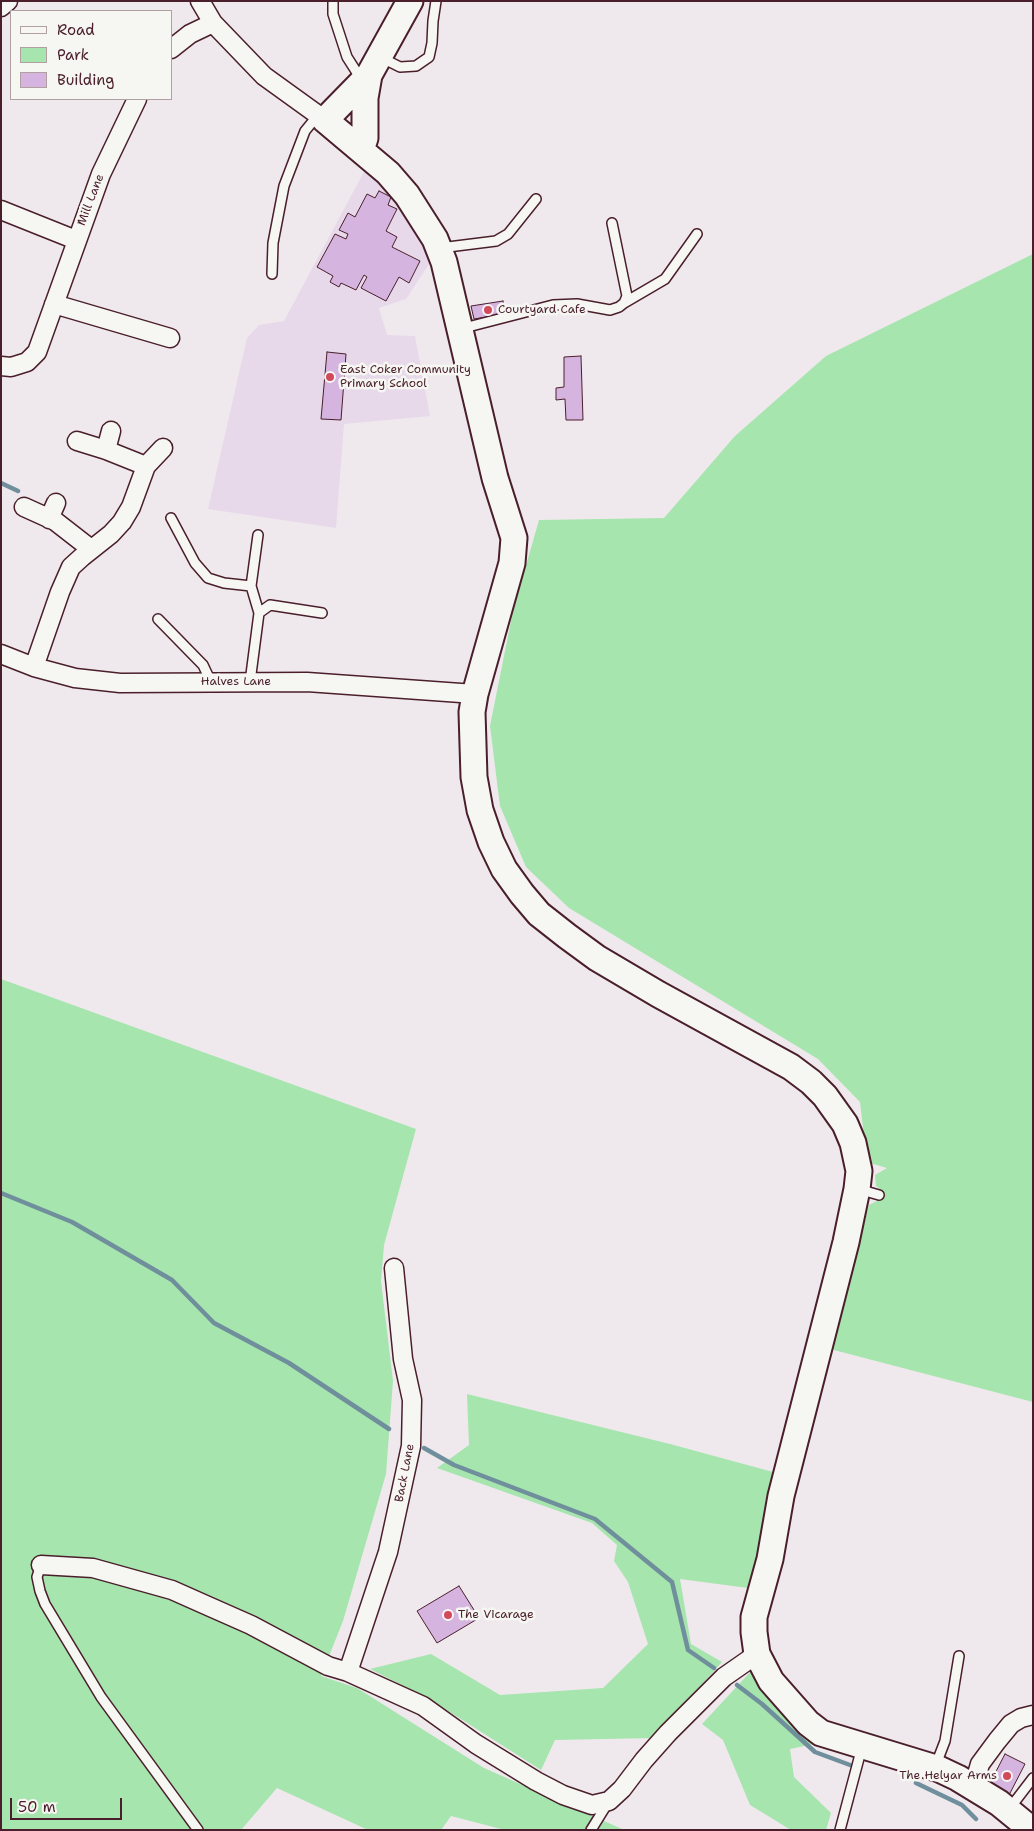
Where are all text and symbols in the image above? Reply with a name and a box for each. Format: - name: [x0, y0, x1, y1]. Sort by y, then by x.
- legend: [10, 10, 172, 100]
- text: Road: [57, 20, 95, 40]
- text: Park: [57, 45, 89, 65]
- text: Building: [57, 70, 114, 90]
- street label: Mill Lane: [75, 172, 107, 228]
- place label: Courtyard Cafe: [498, 303, 586, 317]
- marker: Courtyard Cafe: [482, 304, 494, 316]
- place label: East Coker Community Primary School: [340, 363, 471, 391]
- marker: East Coker Community Primary School: [324, 371, 336, 383]
- street label: Halves Lane: [201, 675, 271, 689]
- street label: Back Lane: [392, 1443, 418, 1503]
- place label: The Vicarage: [458, 1608, 534, 1622]
- marker: The Vicarage: [442, 1609, 454, 1621]
- place label: The Helyar Arms: [899, 1769, 997, 1783]
- marker: The Helyar Arms: [1001, 1770, 1013, 1782]
- scale bar: [12, 1788, 125, 1820]
- text: 50 m: [18, 1797, 56, 1817]

